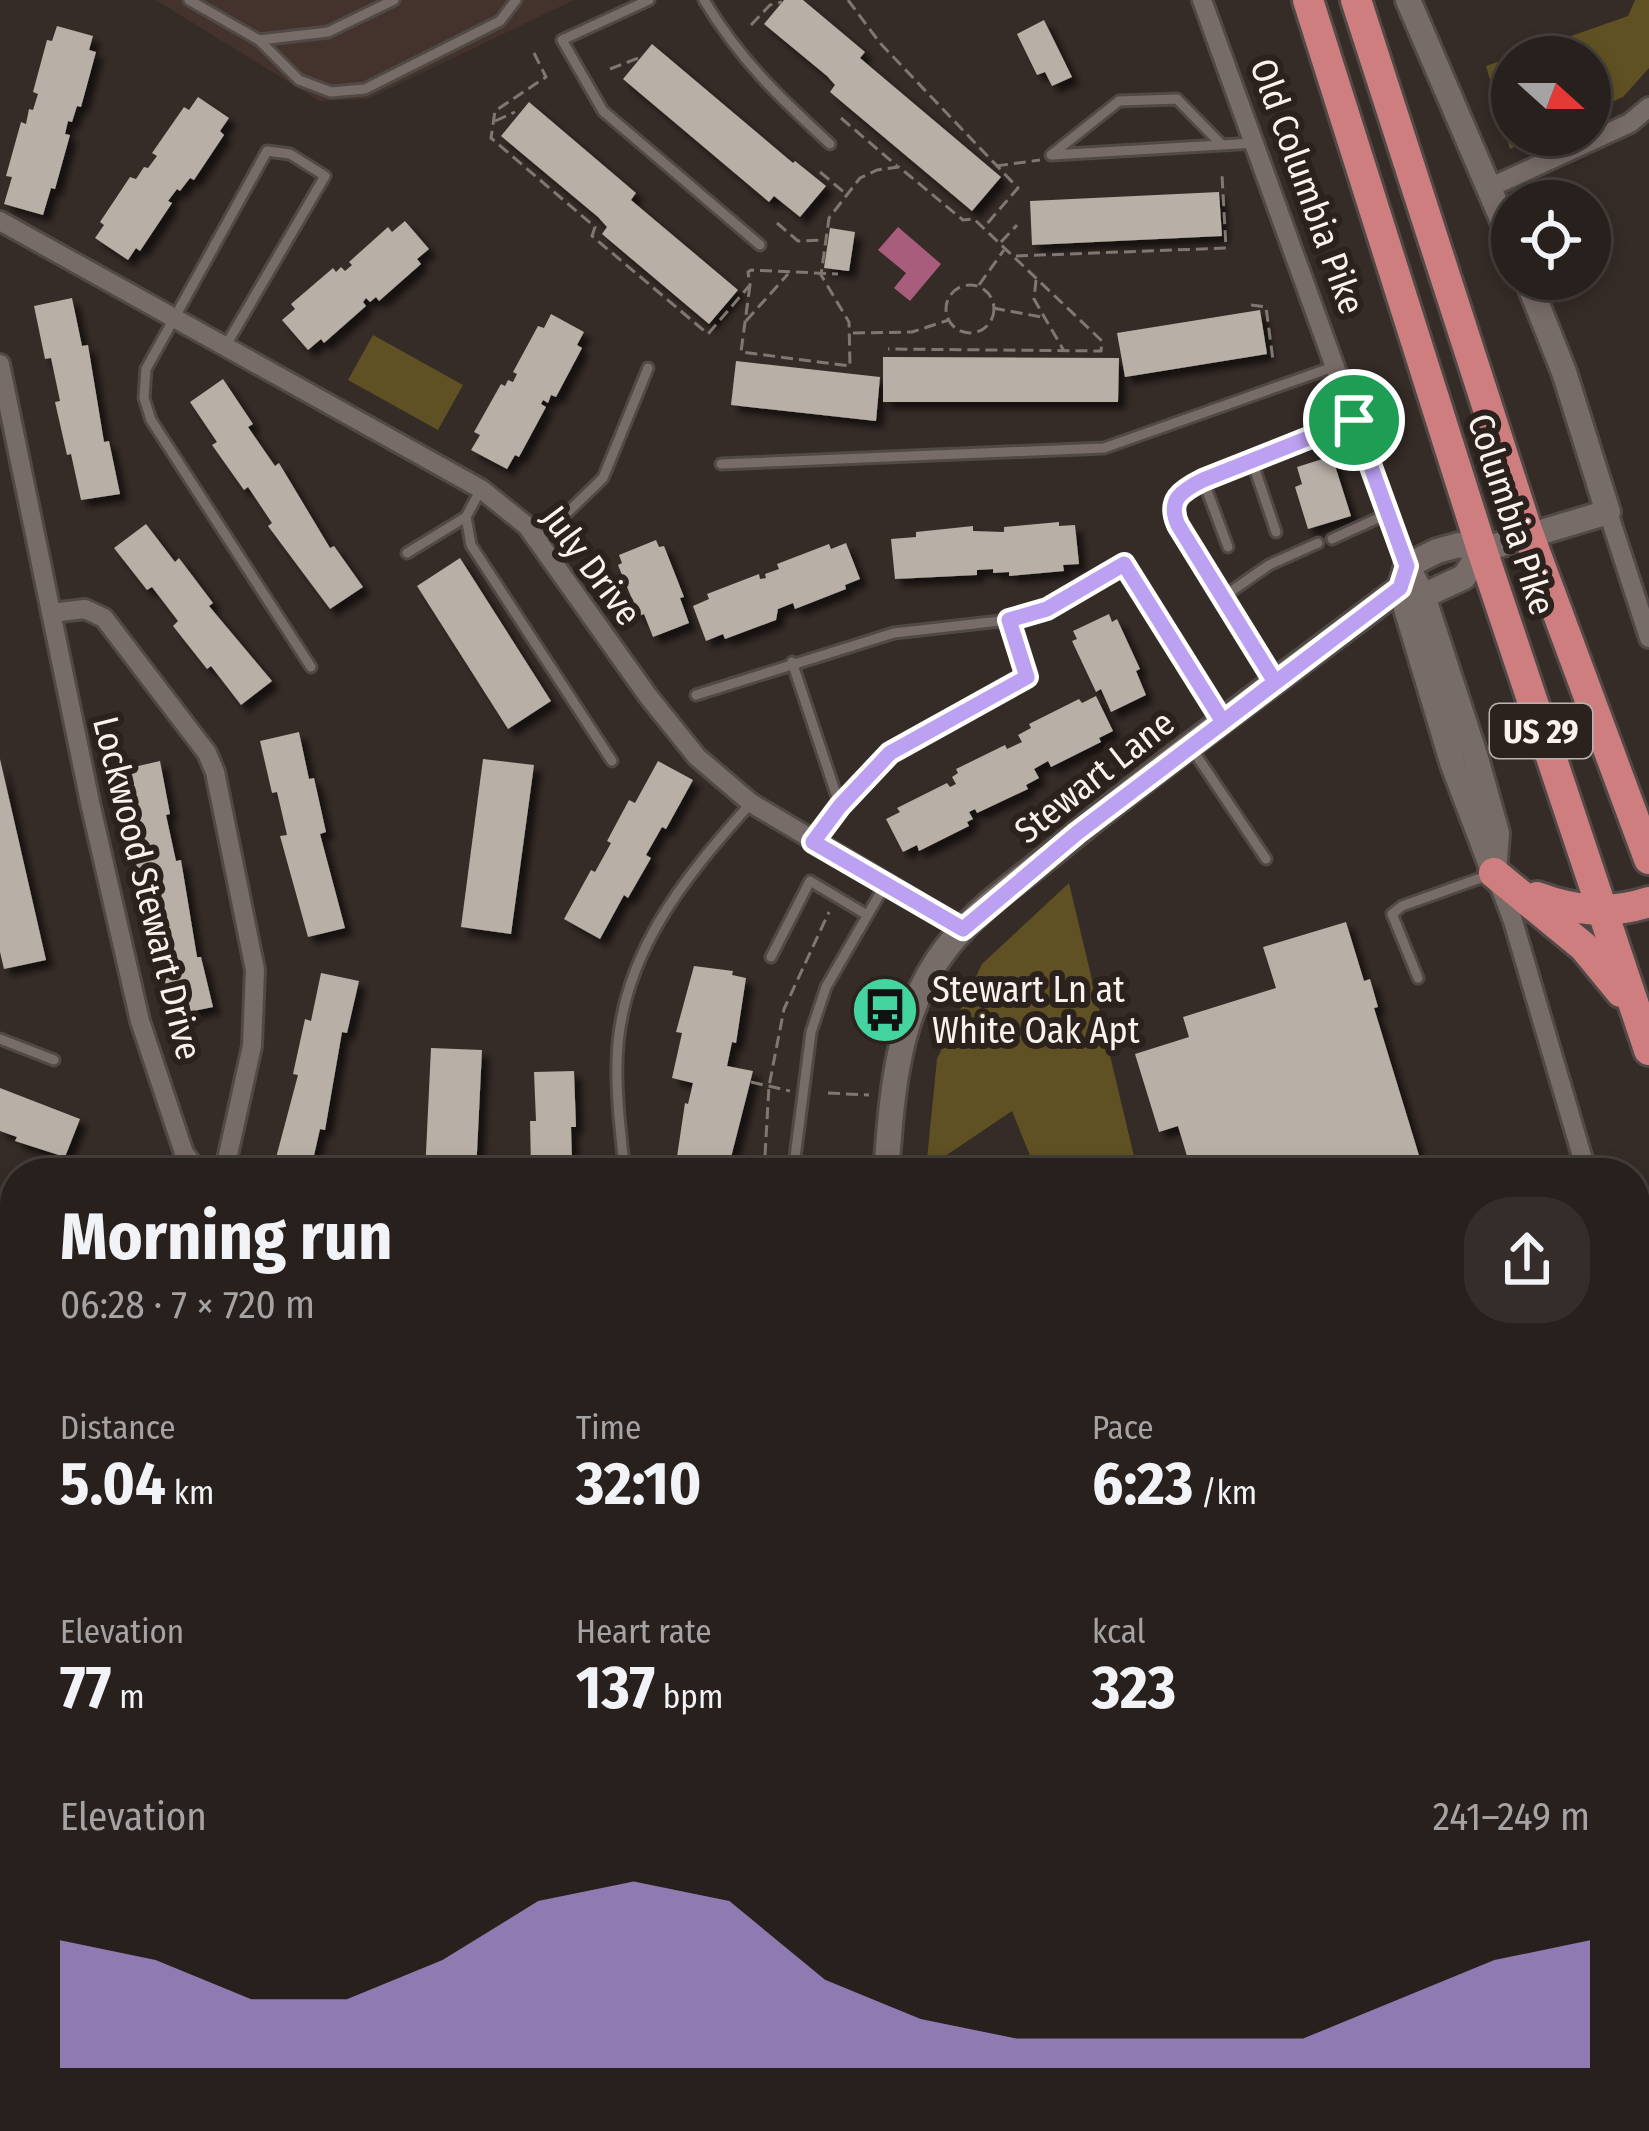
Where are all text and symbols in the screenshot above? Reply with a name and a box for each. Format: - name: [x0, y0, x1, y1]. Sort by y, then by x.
- north arrow: [1491, 36, 1611, 156]
- map controls: [1491, 36, 1611, 300]
- street label: Old Columbia Pike: [1240, 53, 1374, 320]
- button: locate: [1491, 180, 1611, 300]
- pin: [1303, 369, 1405, 471]
- icon: arrive: [1321, 387, 1387, 453]
- street label: Columbia Pike: [1458, 408, 1564, 620]
- street label: July Drive: [532, 497, 650, 634]
- street label: Stewart Lane: [1006, 701, 1183, 853]
- road number: US 29: [1490, 704, 1592, 758]
- street label: Lockwood Stewart Drive: [83, 712, 211, 1064]
- place label: Stewart Ln at White Oak Apt: [932, 968, 1140, 1053]
- bus stop icon: Stewart Ln at White Oak Apt: [850, 975, 920, 1045]
- text: Morning run: [60, 1197, 393, 1276]
- button: share: [1464, 1197, 1590, 1323]
- text: 06:28 · 7 × 720 m: [60, 1282, 315, 1328]
- text: Distance: [60, 1408, 176, 1448]
- text: Time: [576, 1408, 641, 1448]
- text: Pace: [1092, 1408, 1154, 1448]
- text: 5.04: [60, 1448, 166, 1520]
- text: 32:10: [576, 1448, 702, 1520]
- text: 6:23: [1092, 1448, 1193, 1520]
- text: km: [166, 1473, 214, 1513]
- text: /km: [1193, 1473, 1257, 1513]
- text: Elevation: [60, 1612, 184, 1652]
- text: Heart rate: [576, 1612, 712, 1652]
- text: kcal: [1092, 1612, 1145, 1652]
- text: 77: [60, 1652, 111, 1724]
- text: 137: [576, 1652, 655, 1724]
- text: 323: [1092, 1652, 1176, 1724]
- text: m: [111, 1677, 145, 1717]
- text: bpm: [655, 1677, 723, 1717]
- text: Elevation: [60, 1794, 207, 1840]
- text: 241–249 m: [1433, 1794, 1590, 1840]

